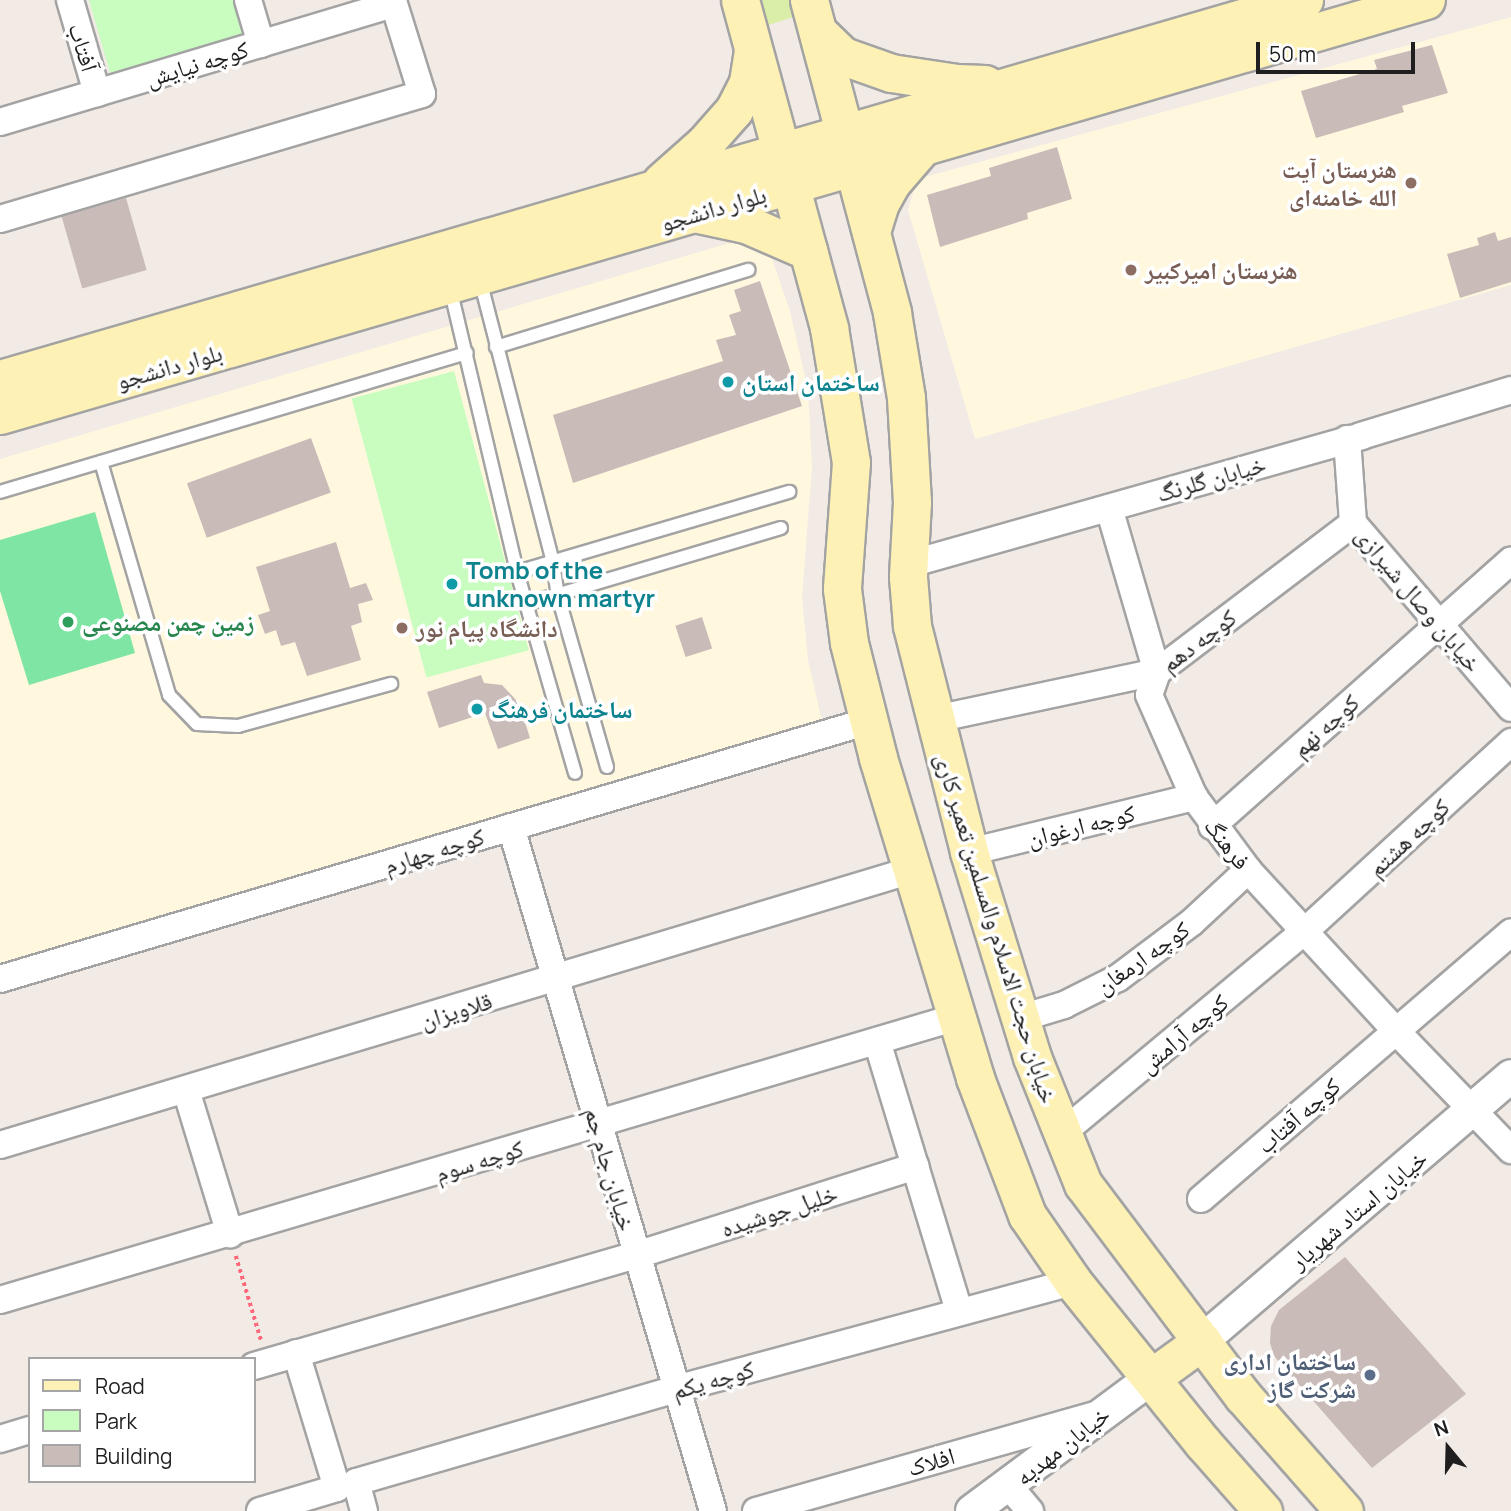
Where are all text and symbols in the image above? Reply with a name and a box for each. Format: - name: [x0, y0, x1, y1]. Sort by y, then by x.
- street label: آفتاب: [63, 19, 105, 75]
- scale bar: [1259, 28, 1418, 72]
- street label: كوچه نيايش: [142, 34, 252, 92]
- text: 50 m: [1269, 40, 1316, 68]
- place label: هنرستان آیت الله خامنه‌ای: [1282, 155, 1397, 211]
- marker: هنرستان آیت الله خامنه‌ای: [1403, 175, 1419, 191]
- street label: بلوار دانشجو: [657, 179, 769, 237]
- place label: هنرستان امیرکبیر: [1145, 256, 1298, 284]
- marker: هنرستان امیرکبیر: [1123, 262, 1139, 278]
- street label: بلوار دانشجو: [113, 337, 225, 395]
- place label: ساختمان استان: [742, 368, 880, 396]
- marker: ساختمان استان: [720, 374, 736, 390]
- street label: خیابان گلرنگ: [1153, 449, 1269, 507]
- street label: خیابان وصال شیرازی: [1350, 521, 1488, 677]
- place label: Tomb of the unknown martyr: [466, 556, 655, 612]
- marker: Tomb of the unknown martyr: [444, 576, 460, 592]
- street label: کوچه دهم: [1155, 602, 1241, 678]
- place label: زمین چمن مصنوعی: [82, 608, 254, 636]
- marker: زمین چمن مصنوعی: [60, 614, 76, 630]
- place label: دانشگاه پیام نور: [416, 614, 558, 642]
- marker: دانشگاه پیام نور: [394, 620, 410, 636]
- street label: کوچه نهم: [1285, 687, 1365, 763]
- place label: ساختمان فرهنگ: [491, 695, 633, 723]
- marker: ساختمان فرهنگ: [469, 701, 485, 717]
- street label: خیابان حجت الاسلام والمسلمین تعمیر کاری: [930, 749, 1064, 1107]
- street label: کوچه هشتم: [1361, 792, 1455, 882]
- street label: کوچه ارغوان: [1024, 798, 1138, 852]
- street label: فرهنگ: [1199, 811, 1257, 875]
- street label: کوچه چهارم: [380, 821, 488, 879]
- street label: کوچه ارمغان: [1089, 914, 1195, 1000]
- street label: قلاویزان: [417, 985, 495, 1035]
- street label: کوچه آرامش: [1132, 987, 1234, 1079]
- street label: کوچه آفتاب: [1250, 1071, 1346, 1159]
- street label: خیابان جام جم: [580, 1104, 642, 1234]
- street label: کوچه سوم: [431, 1133, 527, 1187]
- street label: خیابان استاد شهریار: [1283, 1143, 1433, 1275]
- street label: خلیل جوشیده: [717, 1178, 841, 1242]
- place label: ساختمان اداری شرکت گاز: [1224, 1347, 1356, 1403]
- street label: کوچه یکم: [669, 1354, 757, 1404]
- legend: [28, 1357, 256, 1483]
- marker: ساختمان اداری شرکت گاز: [1362, 1367, 1378, 1383]
- text: Road: [95, 1372, 145, 1400]
- street label: خیابان مهدیه: [1009, 1399, 1115, 1491]
- text: Park: [95, 1407, 137, 1435]
- north arrow: [1413, 1413, 1483, 1483]
- text: N: [1430, 1414, 1452, 1443]
- street label: افلاک: [904, 1441, 958, 1481]
- text: Building: [95, 1442, 172, 1470]

